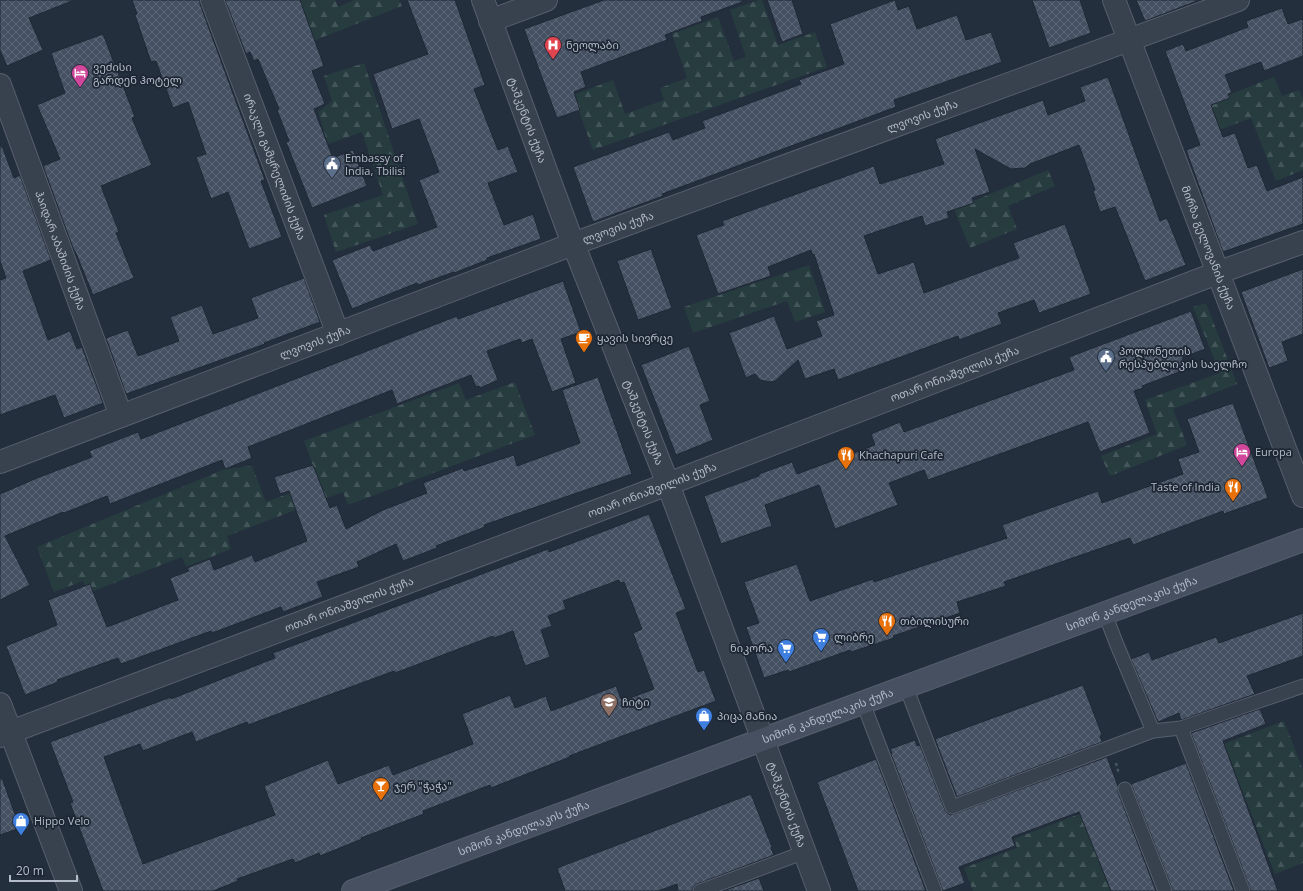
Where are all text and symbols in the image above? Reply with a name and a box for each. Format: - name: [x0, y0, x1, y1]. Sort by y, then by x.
- hospital icon: ნეოლაბი: [543, 35, 563, 60]
- place label: ნეოლაბი: [566, 37, 619, 52]
- place label: ვეძისი გარდენ ჰოტელ: [93, 59, 182, 87]
- hotel icon: ვეძისი გარდენ ჰოტელ: [70, 63, 90, 88]
- street label: ტაშკენტის ქუჩა: [505, 75, 550, 165]
- street label: ირაკლი გამყრელიძის ქუჩა: [241, 91, 310, 242]
- street label: ლვოვის ქუჩა: [884, 96, 960, 135]
- place label: Embassy of India, Tbilisi: [345, 150, 405, 178]
- public building icon: Embassy of India, Tbilisi: [322, 154, 342, 179]
- street label: მირზა გელოვანის ქუჩა: [1178, 183, 1239, 312]
- street label: ჰაიდარ აბაშიძის ქუჩა: [32, 188, 90, 312]
- street label: ლვოვის ქუჩა: [580, 207, 655, 247]
- street label: ლვოვის ქუჩა: [277, 321, 352, 362]
- cafe icon: ყავის სივრცე: [574, 328, 594, 353]
- place label: ყავის სივრცე: [597, 330, 673, 345]
- street label: ოთარ ონიაშვილის ქუჩა: [888, 342, 1021, 405]
- place label: პოლონეთის რესპუბლიკის საელჩო: [1119, 343, 1247, 371]
- public building icon: პოლონეთის რესპუბლიკის საელჩო: [1096, 347, 1116, 372]
- street label: ტაშკენტის ქუჩა: [621, 377, 668, 467]
- hotel icon: Europa: [1232, 442, 1252, 467]
- place label: Europa: [1255, 444, 1292, 459]
- restaurant icon: Khachapuri Cafe: [836, 445, 856, 470]
- place label: Khachapuri Cafe: [859, 447, 943, 462]
- street label: ოთარ ონიაშვილის ქუჩა: [585, 458, 719, 521]
- restaurant icon: Taste of India: [1223, 477, 1243, 502]
- place label: Taste of India: [1151, 479, 1220, 494]
- street label: სიმონ კანდელაკის ქუჩა: [1064, 572, 1199, 634]
- street label: ოთარ ონიაშვილის ქუჩა: [282, 573, 415, 635]
- restaurant icon: თბილისური: [877, 611, 897, 636]
- place label: თბილისური: [900, 613, 969, 628]
- supermarket icon: ლიბრე: [811, 627, 831, 652]
- place label: ლიბრე: [834, 629, 874, 644]
- supermarket icon: ნიკორა: [776, 638, 796, 663]
- place label: ნიკორა: [730, 640, 773, 655]
- street label: სიმონ კანდელაკის ქუჩა: [760, 684, 895, 746]
- school or university icon: ჩიტი: [599, 692, 619, 717]
- place label: ჩიტი: [622, 694, 650, 709]
- shop icon: პიცა მანია: [694, 706, 714, 731]
- place label: პიცა მანია: [717, 708, 777, 723]
- street label: ტაშკენტის ქუჩა: [765, 759, 810, 849]
- bar icon: ჯერ "ჭაჭა": [371, 776, 391, 801]
- place label: ჯერ "ჭაჭა": [394, 778, 452, 793]
- street label: სიმონ კანდელაკის ქუჩა: [456, 796, 591, 859]
- shop icon: Hippo Velo: [11, 811, 31, 836]
- place label: Hippo Velo: [34, 813, 90, 828]
- scale bar: [10, 857, 77, 883]
- text: 20 m: [16, 862, 44, 879]

